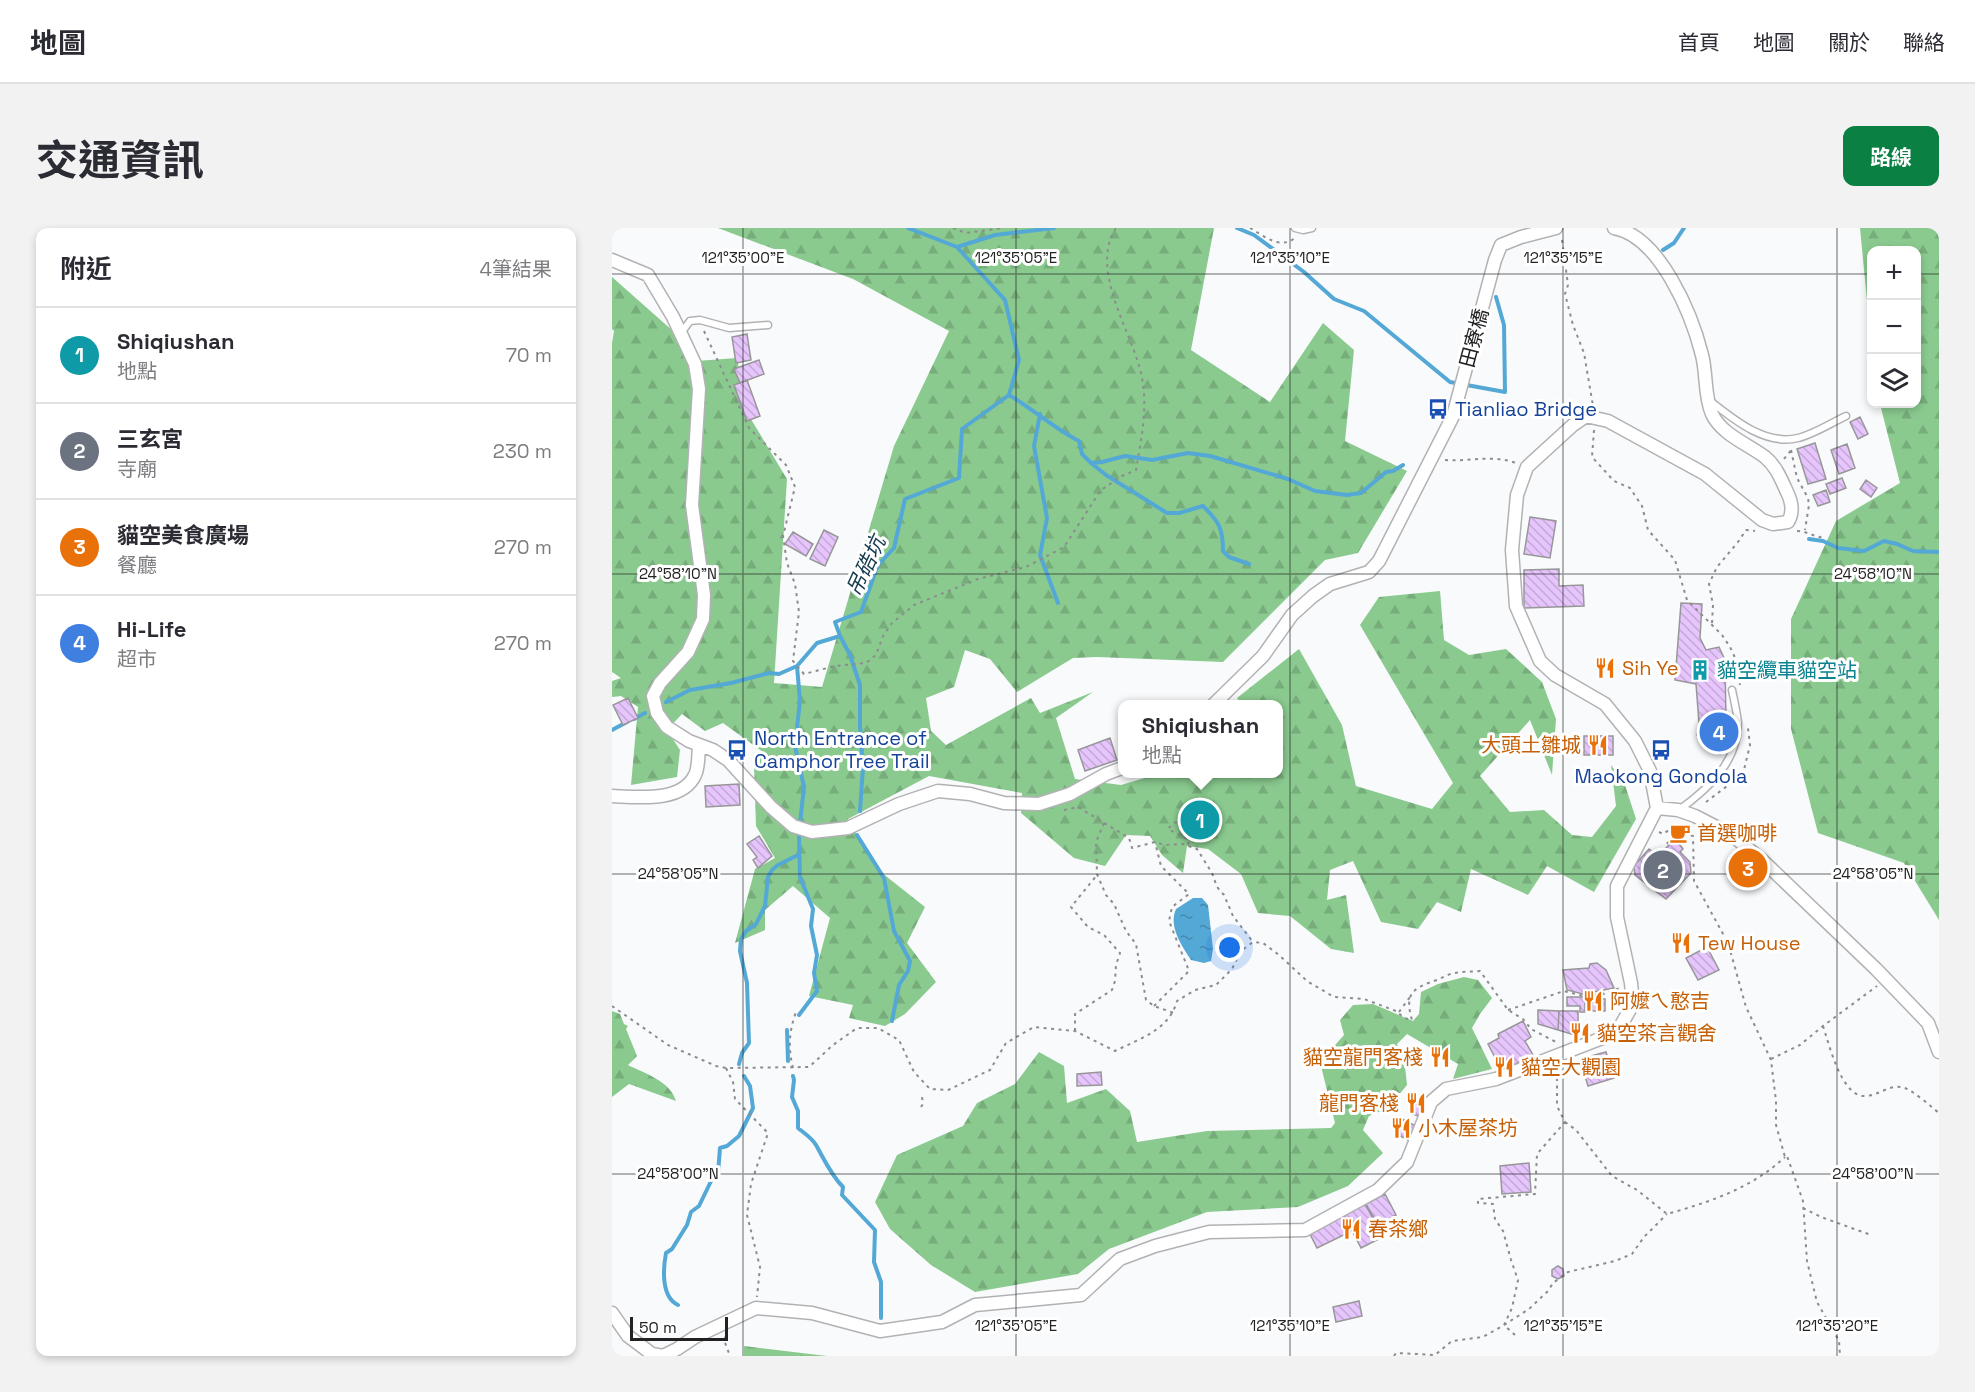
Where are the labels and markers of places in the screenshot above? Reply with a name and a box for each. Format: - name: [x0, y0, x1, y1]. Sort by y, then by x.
- place label: Tianliao Bridge: [1455, 396, 1597, 422]
- bus stop icon: Tianliao Bridge: [1426, 397, 1450, 421]
- place label: Sih Ye: [1622, 655, 1679, 681]
- restaurant icon: Sih Ye: [1593, 656, 1617, 680]
- place label: 貓空纜車貓空站: [1717, 657, 1857, 683]
- building icon: 貓空纜車貓空站: [1688, 658, 1712, 682]
- pin: 4: [1700, 710, 1738, 754]
- place label: North Entrance of Camphor Tree Trail: [754, 725, 930, 774]
- place label: 大頭土雛城: [1481, 732, 1581, 758]
- restaurant icon: 大頭土雛城: [1586, 733, 1610, 757]
- bus stop icon: North Entrance of Camphor Tree Trail: [725, 738, 749, 762]
- bus stop icon: Maokong Gondola: [1649, 738, 1673, 762]
- place label: Maokong Gondola: [1574, 763, 1748, 789]
- pin: 1: [1180, 798, 1220, 842]
- place label: 首選咖啡: [1697, 820, 1777, 846]
- cafe icon: 首選咖啡: [1668, 821, 1692, 845]
- pin: 3: [1728, 846, 1768, 890]
- pin: 2: [1644, 848, 1682, 892]
- place label: Tew House: [1698, 930, 1801, 956]
- restaurant icon: Tew House: [1669, 931, 1693, 955]
- place label: 阿嬤ㄟ憨吉: [1610, 988, 1710, 1014]
- restaurant icon: 阿嬤ㄟ憨吉: [1581, 989, 1605, 1013]
- place label: 貓空茶言觀舍: [1597, 1020, 1717, 1046]
- restaurant icon: 貓空茶言觀舍: [1568, 1021, 1592, 1045]
- place label: 貓空龍門客棧: [1303, 1044, 1423, 1070]
- restaurant icon: 貓空龍門客棧: [1428, 1045, 1452, 1069]
- place label: 貓空大觀園: [1521, 1054, 1621, 1080]
- restaurant icon: 貓空大觀園: [1492, 1055, 1516, 1079]
- place label: 龍門客棧: [1319, 1090, 1399, 1116]
- restaurant icon: 龍門客棧: [1404, 1091, 1428, 1115]
- place label: 小木屋茶坊: [1418, 1115, 1518, 1141]
- restaurant icon: 小木屋茶坊: [1389, 1116, 1413, 1140]
- place label: 春茶鄉: [1368, 1216, 1428, 1242]
- restaurant icon: 春茶鄉: [1339, 1217, 1363, 1241]

